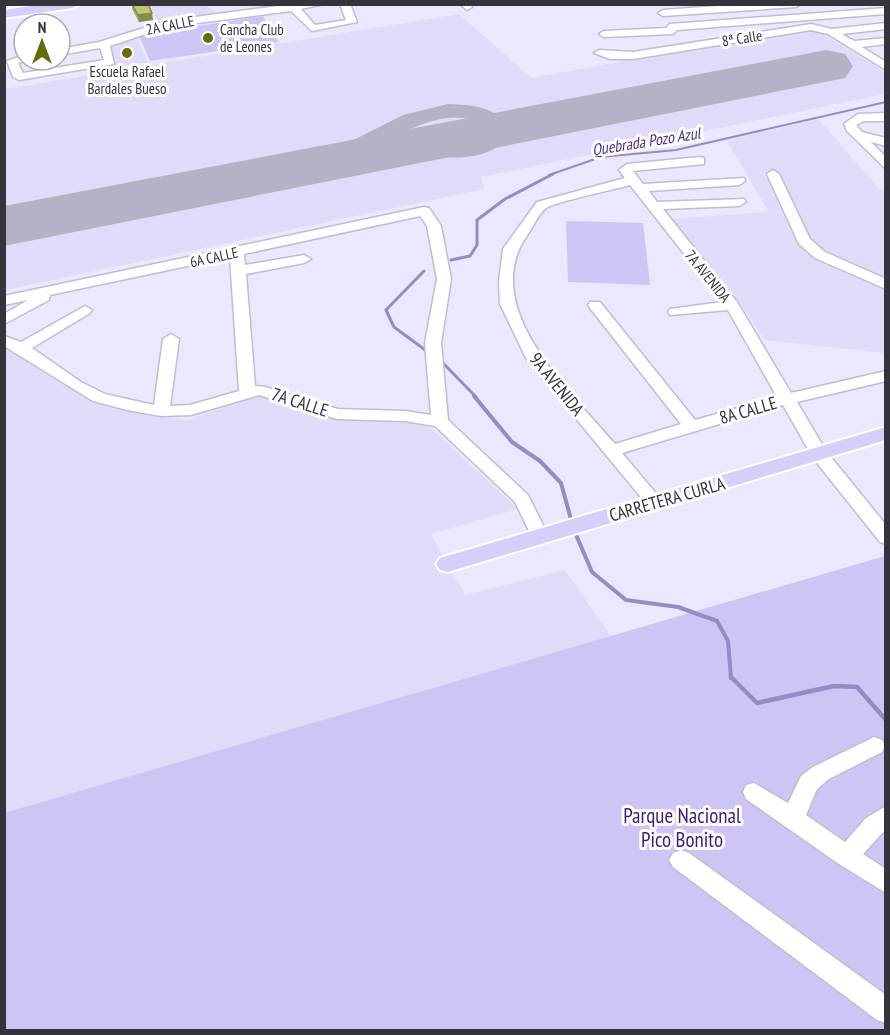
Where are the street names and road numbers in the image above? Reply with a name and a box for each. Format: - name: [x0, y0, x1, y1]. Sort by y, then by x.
- street label: 2A CALLE: [144, 11, 196, 39]
- street label: 8ª Calle: [720, 25, 764, 51]
- street label: 6A CALLE: [188, 243, 240, 271]
- street label: 7A AVENIDA: [681, 246, 735, 307]
- street label: 9A AVENIDA: [525, 348, 590, 421]
- street label: 7A CALLE: [269, 382, 331, 422]
- street label: 8A CALLE: [717, 391, 779, 429]
- street label: CARRETERA CURLA: [606, 471, 728, 527]

